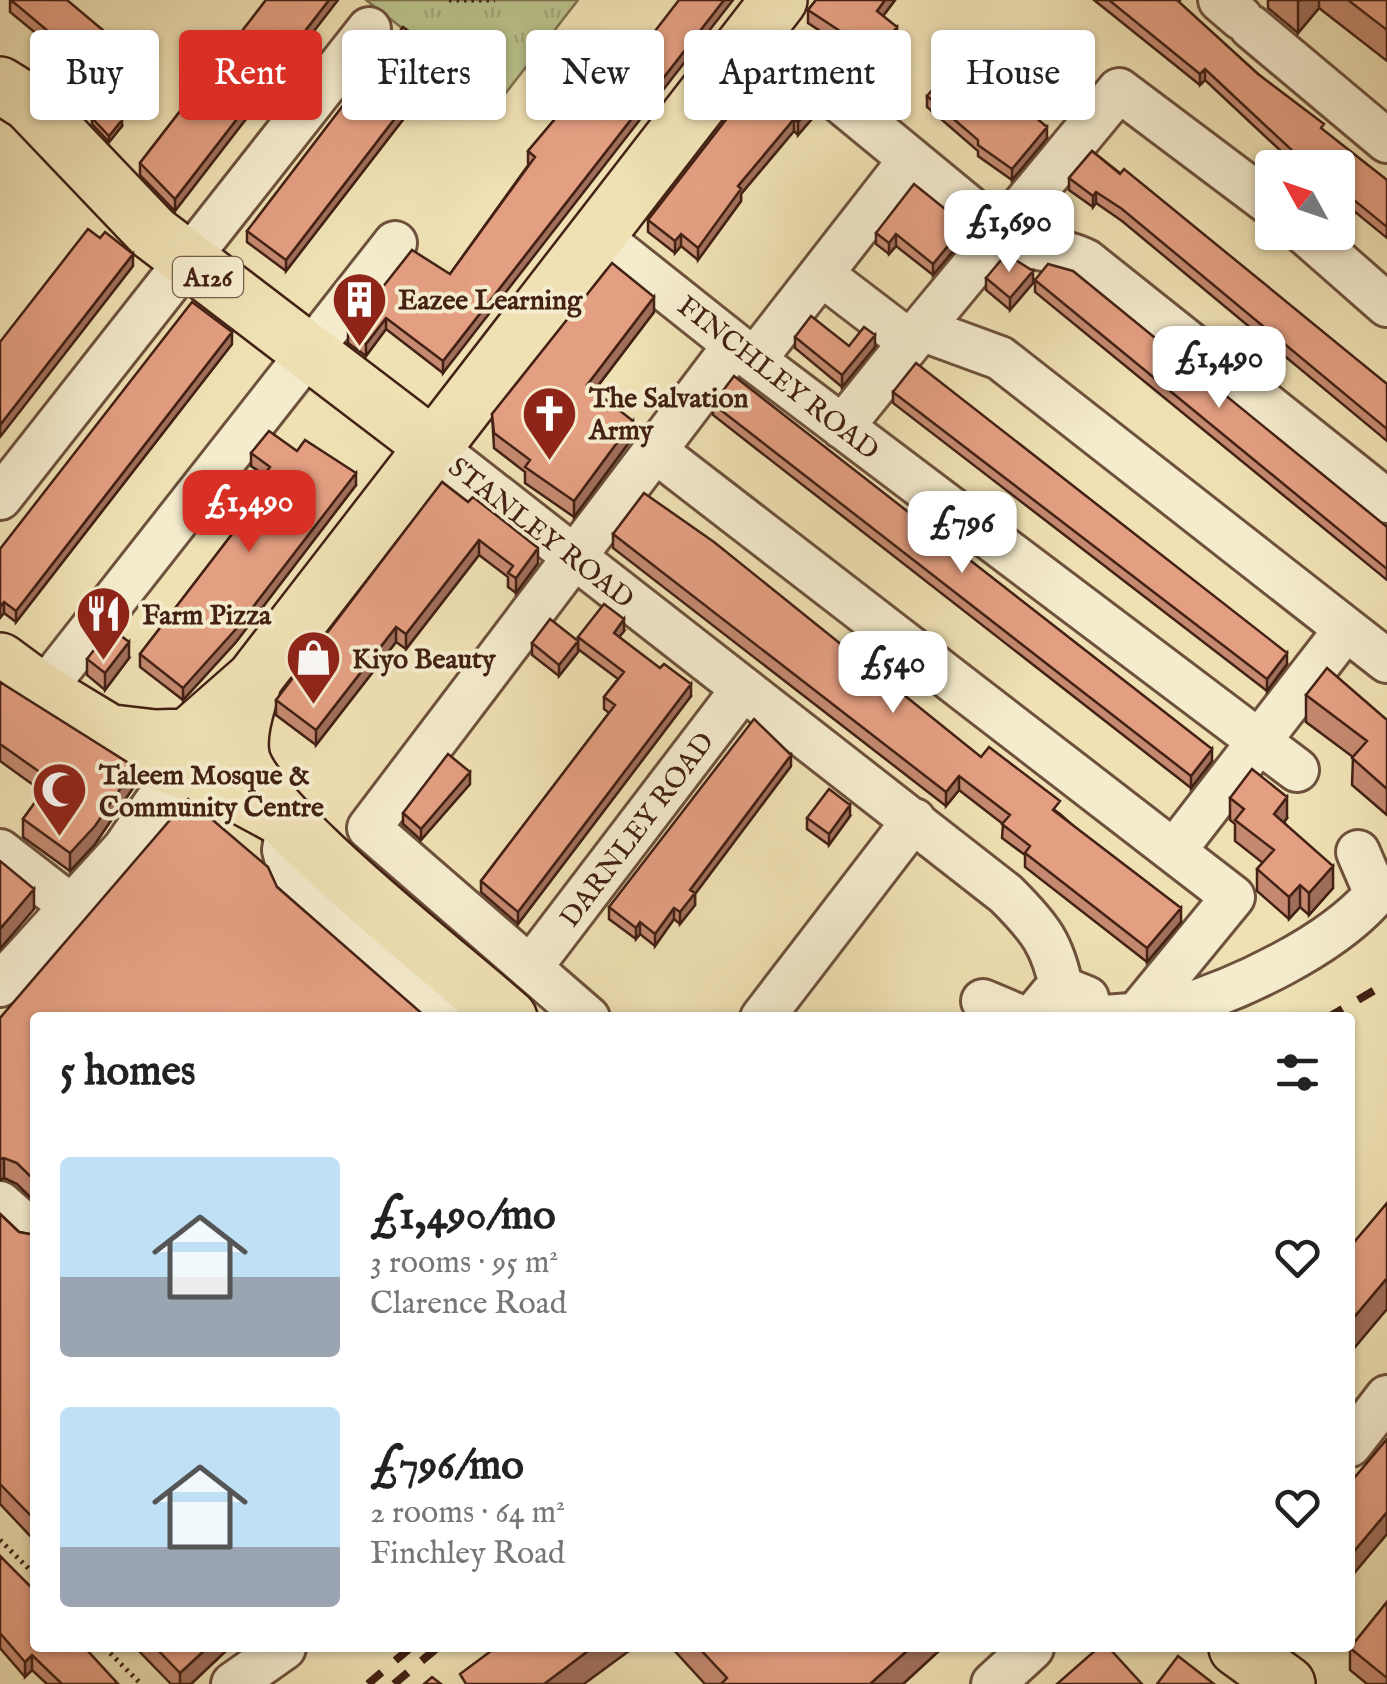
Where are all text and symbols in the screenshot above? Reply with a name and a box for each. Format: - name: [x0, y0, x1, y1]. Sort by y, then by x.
- chip: Buy: [30, 30, 159, 120]
- chip: Rent: [179, 30, 322, 120]
- chip: Filters: [342, 30, 506, 120]
- chip: New: [526, 30, 664, 120]
- chip: Apartment: [684, 30, 911, 120]
- chip: House: [931, 30, 1095, 120]
- north arrow: [1255, 150, 1355, 250]
- map controls: [1255, 150, 1355, 250]
- pin: £1,690: [928, 190, 1090, 275]
- text: £1,690: [966, 202, 1052, 243]
- road number: A126: [173, 257, 243, 297]
- building icon: Eazee Learning: [329, 269, 389, 348]
- place label: Eazee Learning: [398, 284, 583, 319]
- street label: FINCHLEY ROAD: [670, 289, 885, 469]
- pin: £1,490: [1138, 326, 1300, 411]
- text: £1,490: [1175, 338, 1263, 379]
- place label: The Salvation Army: [588, 382, 748, 449]
- church icon: The Salvation Army: [520, 383, 580, 462]
- street label: STANLEY ROAD: [441, 451, 640, 617]
- pin: £1,490: [168, 470, 330, 555]
- text: £1,490: [205, 482, 293, 523]
- pin: £796: [903, 491, 1021, 576]
- text: £796: [930, 503, 994, 544]
- restaurant icon: Farm Pizza: [73, 584, 133, 663]
- place label: Farm Pizza: [142, 599, 272, 634]
- shop icon: Kiyo Beauty: [283, 628, 343, 707]
- pin: £540: [834, 631, 952, 716]
- place label: Kiyo Beauty: [352, 643, 497, 678]
- text: £540: [860, 643, 926, 684]
- street label: DARNLEY ROAD: [553, 726, 723, 935]
- place label: Taleem Mosque & Community Centre: [98, 759, 324, 826]
- mosque icon: Taleem Mosque & Community Centre: [30, 760, 90, 839]
- icon: filters: [1270, 1045, 1325, 1100]
- text: 5 homes: [60, 1046, 196, 1099]
- text: £1,490/mo: [370, 1190, 556, 1243]
- icon: home: [140, 1197, 260, 1317]
- icon: heart: [1270, 1230, 1325, 1285]
- text: 3 rooms · 95 m²: [370, 1243, 558, 1284]
- text: Clarence Road: [370, 1284, 567, 1325]
- text: £796/mo: [370, 1440, 524, 1493]
- icon: home: [140, 1447, 260, 1567]
- icon: heart: [1270, 1480, 1325, 1535]
- text: 2 rooms · 64 m²: [370, 1493, 565, 1534]
- text: Finchley Road: [370, 1534, 565, 1575]

